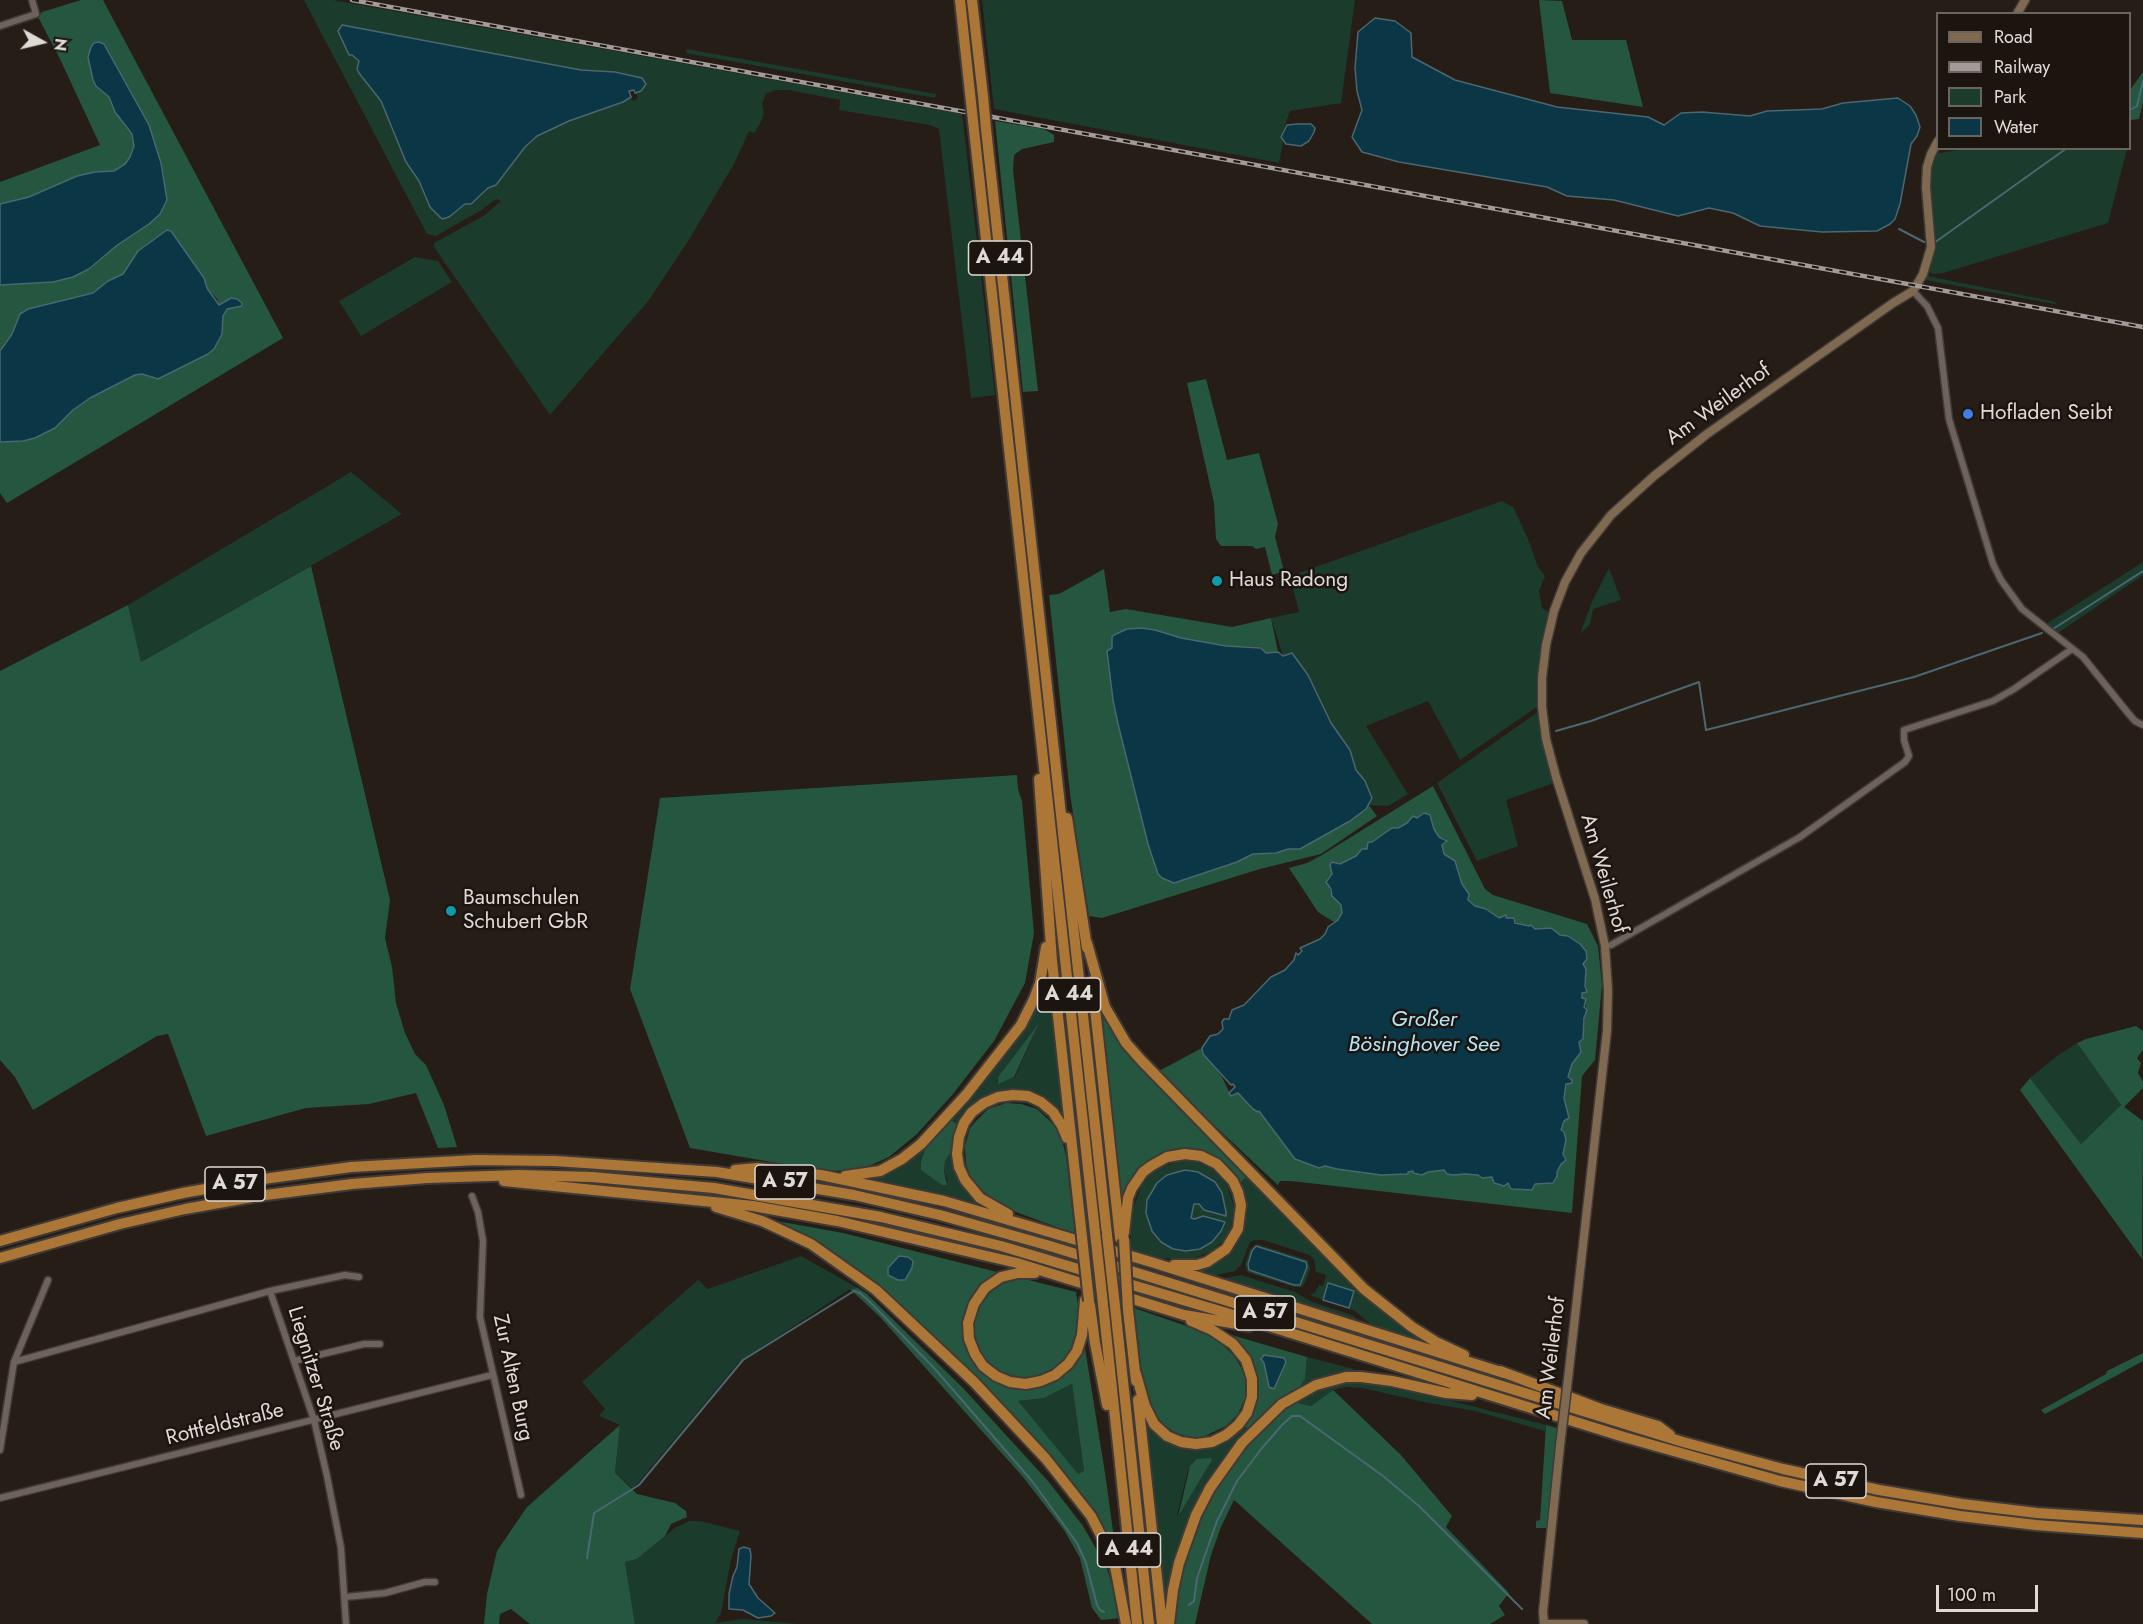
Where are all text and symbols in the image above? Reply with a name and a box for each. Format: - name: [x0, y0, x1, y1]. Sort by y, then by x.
- north arrow: [12, 12, 72, 72]
- legend: [1936, 12, 2131, 150]
- text: Road: [1994, 24, 2033, 50]
- text: N: [48, 37, 73, 52]
- text: Railway: [1994, 54, 2050, 80]
- text: Park: [1994, 84, 2026, 110]
- text: Water: [1994, 114, 2038, 140]
- road number: A 44: [968, 241, 1032, 275]
- street label: Am Weilerhof: [1662, 359, 1776, 451]
- place label: Hofladen Seibt: [1980, 401, 2112, 427]
- marker: Hofladen Seibt: [1961, 407, 1975, 421]
- place label: Haus Radong: [1229, 568, 1348, 594]
- marker: Haus Radong: [1210, 574, 1224, 588]
- street label: Am Weilerhof: [1574, 811, 1632, 937]
- place label: Baumschulen Schubert GbR: [463, 886, 588, 936]
- marker: Baumschulen Schubert GbR: [444, 904, 458, 918]
- road number: A 44: [1038, 978, 1100, 1012]
- water label: Großer Bösinghover See: [1348, 1008, 1500, 1060]
- road number: A 57: [755, 1165, 815, 1199]
- road number: A 57: [205, 1167, 265, 1201]
- street label: Am Weilerhof: [1532, 1295, 1572, 1421]
- road number: A 57: [1235, 1296, 1295, 1330]
- street label: Liegnitzer Straße: [281, 1304, 349, 1454]
- street label: Zur Alten Burg: [486, 1312, 538, 1444]
- street label: Rottfeldstraße: [164, 1398, 286, 1452]
- road number: A 57: [1806, 1464, 1866, 1498]
- road number: A 44: [1098, 1533, 1160, 1567]
- scale bar: [1939, 1573, 2041, 1611]
- text: 100 m: [1947, 1582, 1996, 1608]

